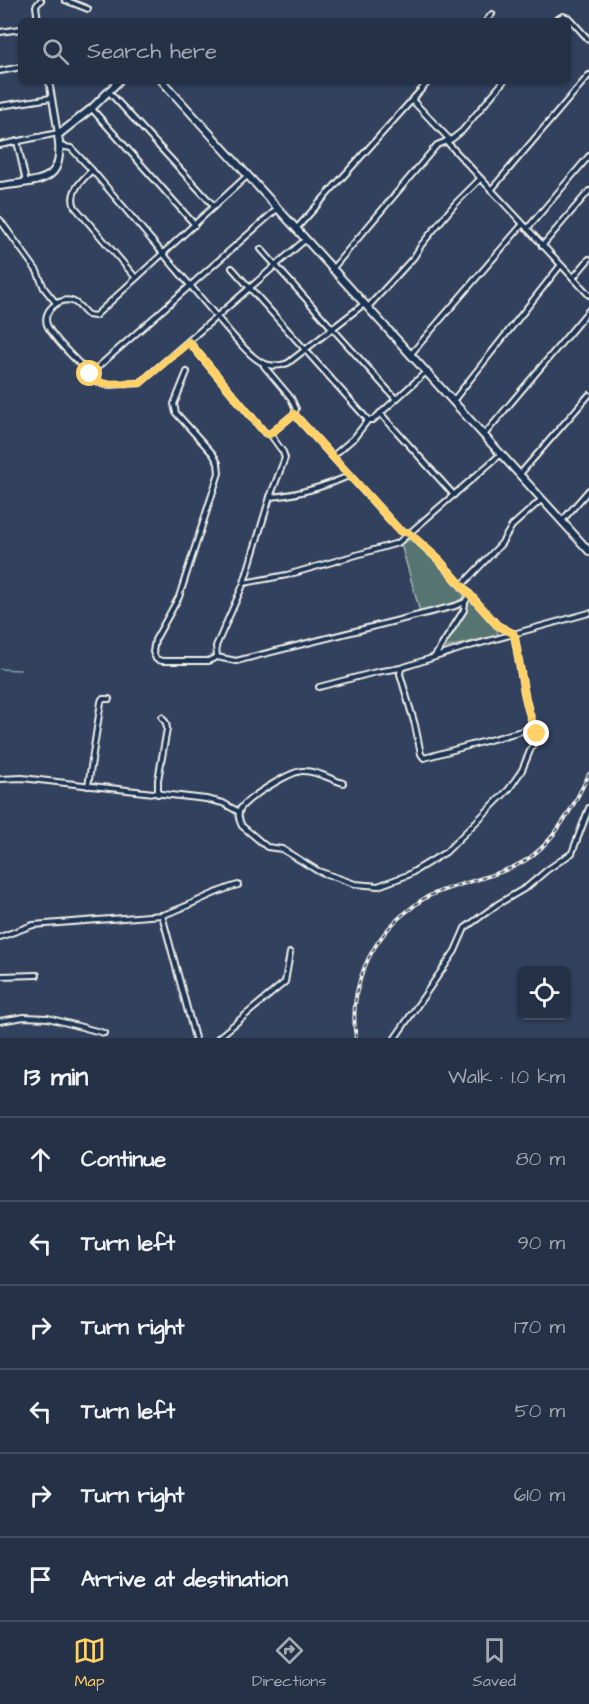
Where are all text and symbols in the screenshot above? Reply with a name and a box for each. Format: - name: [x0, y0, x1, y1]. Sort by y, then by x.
- search box: [18, 18, 571, 84]
- icon: search: [39, 35, 72, 68]
- text: Search here: [87, 36, 217, 67]
- route start: [76, 360, 102, 386]
- route end: [523, 720, 549, 746]
- map controls: [517, 966, 571, 1020]
- button: locate: [517, 966, 571, 1020]
- text: 13 min: [24, 1059, 88, 1095]
- text: Walk · 1.0 km: [448, 1063, 565, 1091]
- icon: ahead: [24, 1143, 57, 1176]
- text: Continue: [81, 1144, 166, 1175]
- text: 80 m: [516, 1145, 565, 1173]
- icon: left: [24, 1227, 57, 1260]
- text: Turn left: [81, 1228, 175, 1259]
- text: 90 m: [517, 1229, 565, 1257]
- icon: right: [24, 1311, 57, 1344]
- text: Turn right: [81, 1312, 184, 1343]
- text: 170 m: [514, 1313, 565, 1341]
- icon: left: [24, 1395, 57, 1428]
- text: Turn left: [81, 1396, 175, 1427]
- text: 50 m: [515, 1397, 565, 1425]
- icon: right: [24, 1479, 57, 1512]
- text: Turn right: [81, 1480, 184, 1511]
- text: 610 m: [514, 1481, 565, 1509]
- icon: arrive: [24, 1563, 57, 1596]
- text: Arrive at destination: [81, 1564, 288, 1595]
- tab: Map: [73, 1634, 106, 1692]
- tab: Directions: [252, 1634, 326, 1692]
- tab: Saved: [472, 1634, 516, 1692]

